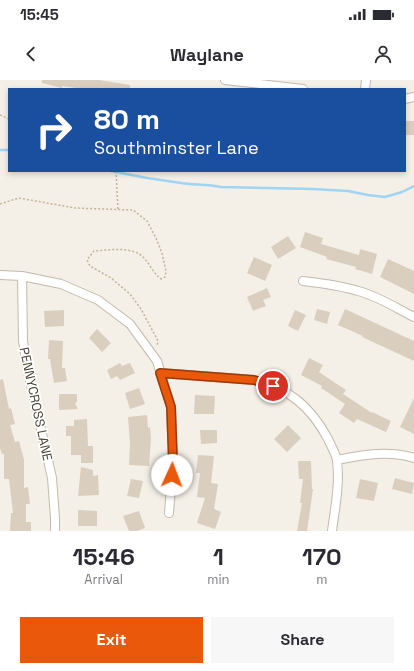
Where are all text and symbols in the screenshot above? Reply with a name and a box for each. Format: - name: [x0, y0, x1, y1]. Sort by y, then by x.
- text: 15:45: [20, 5, 59, 24]
- icon: back: [20, 43, 42, 65]
- text: Waylane: [170, 43, 244, 66]
- icon: person: [372, 43, 394, 65]
- text: 80 m: [94, 101, 160, 137]
- icon: right: [28, 104, 80, 156]
- text: Southminster Lane: [94, 136, 259, 159]
- street label: PENNYCROSS LANE: [16, 346, 56, 462]
- pin: [256, 369, 290, 403]
- icon: arrive: [262, 375, 284, 397]
- position arrow: [151, 454, 193, 496]
- text: 15:46: [72, 541, 135, 572]
- text: 1: [213, 541, 224, 572]
- text: 170: [302, 541, 342, 572]
- text: Arrival: [84, 571, 123, 588]
- text: min: [207, 571, 230, 588]
- text: m: [316, 571, 327, 588]
- button: Exit: [20, 617, 203, 663]
- button: Share: [211, 617, 394, 663]

